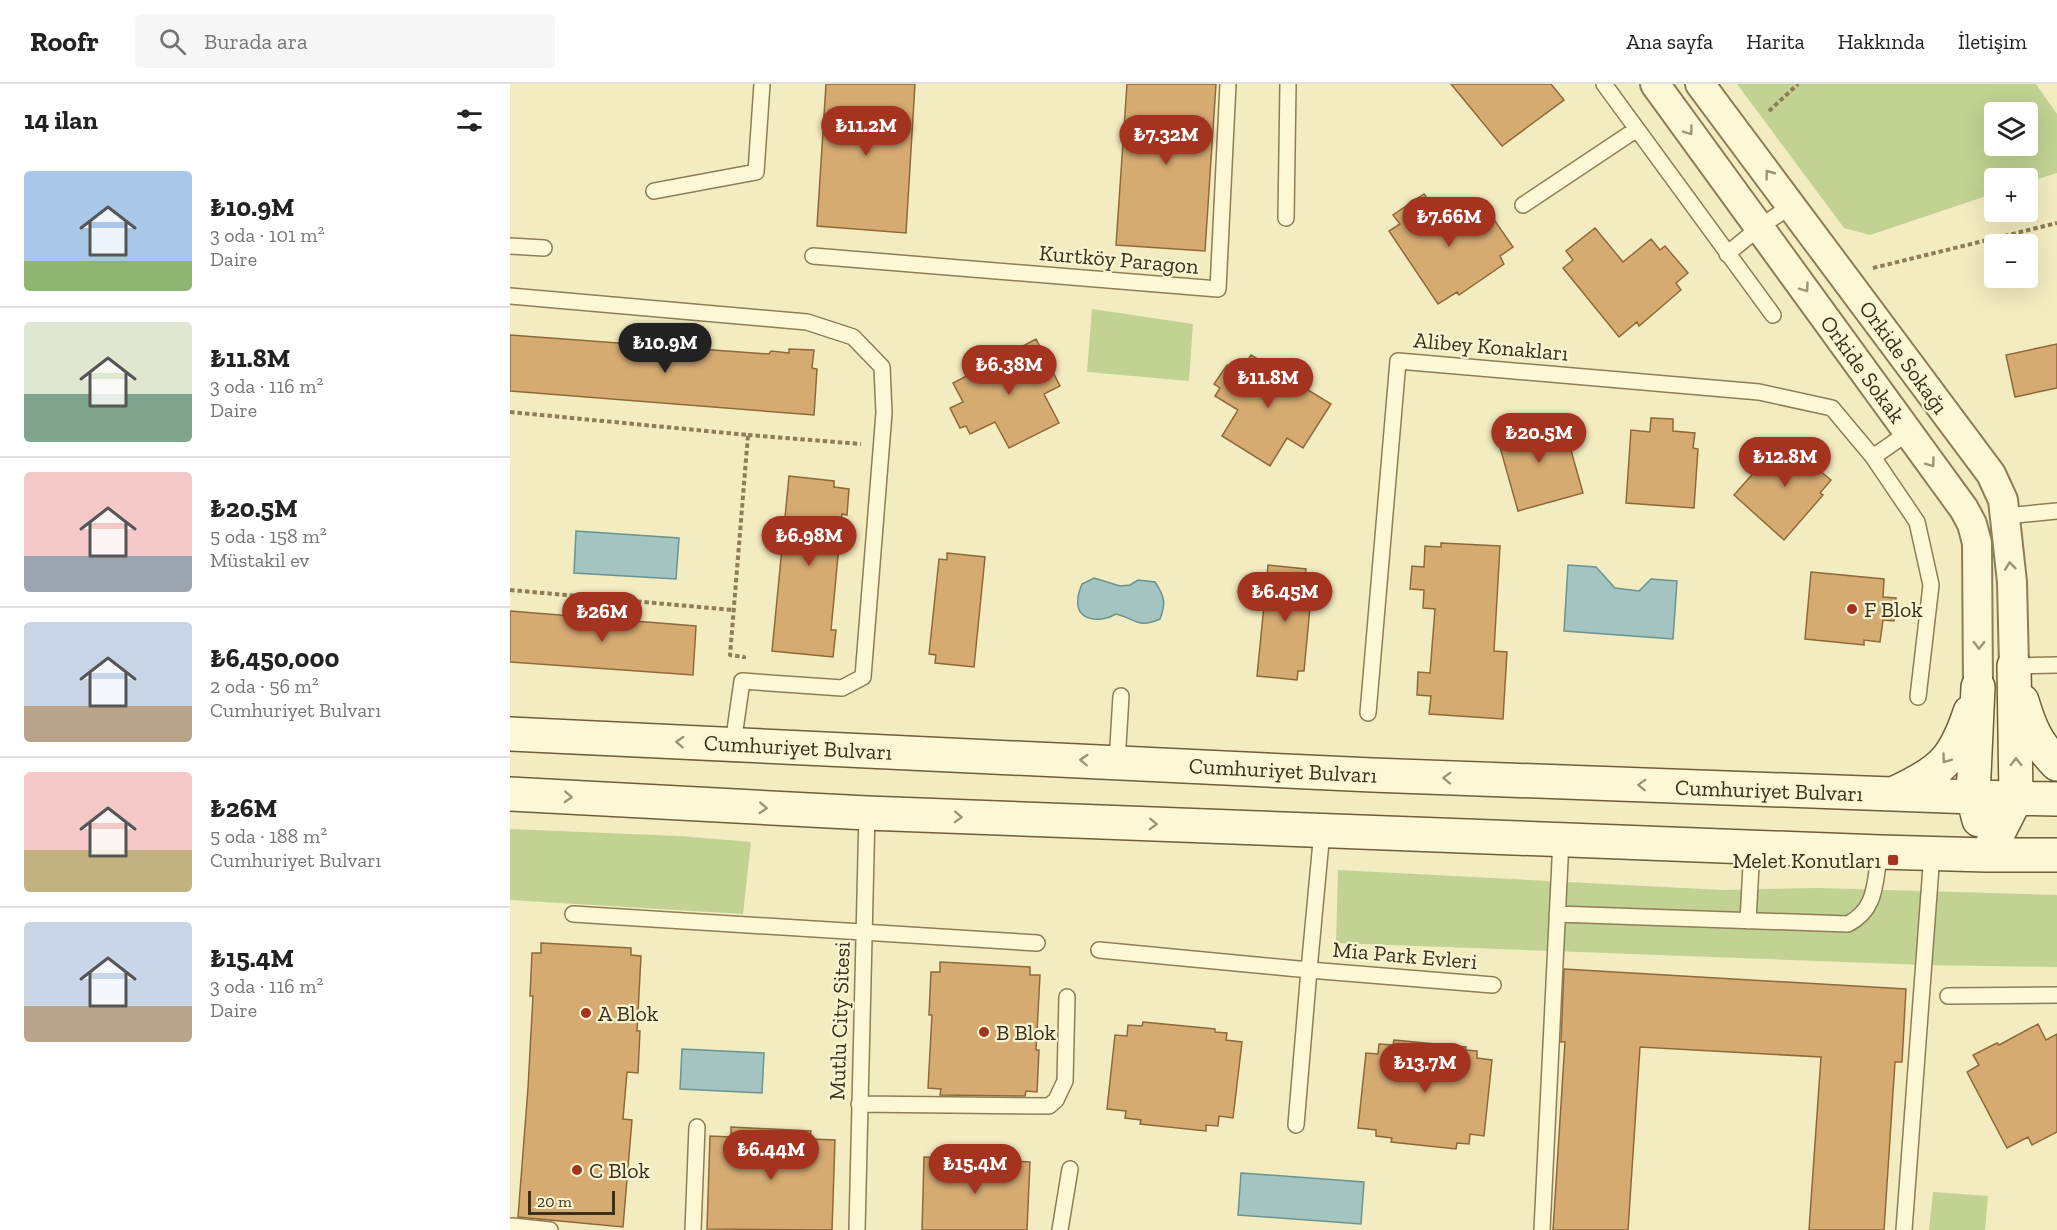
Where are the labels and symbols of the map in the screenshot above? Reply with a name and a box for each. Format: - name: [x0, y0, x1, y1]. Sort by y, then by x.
- pin: ₺11.2M: [817, 106, 915, 157]
- pin: ₺7.32M: [1117, 115, 1215, 166]
- one-way arrow: [1682, 124, 1693, 135]
- one-way arrow: [1765, 170, 1776, 181]
- pin: ₺7.66M: [1400, 197, 1498, 248]
- street label: Kurtköy Paragon: [1038, 239, 1200, 280]
- one-way arrow: [1797, 282, 1808, 293]
- street label: Orkide Sokağı: [1853, 295, 1954, 419]
- street label: Orkide Sokak: [1814, 310, 1911, 429]
- pin: ₺10.9M: [616, 323, 714, 374]
- street label: Alibey Konakları: [1412, 326, 1569, 367]
- pin: ₺6.38M: [960, 345, 1058, 396]
- pin: ₺11.8M: [1219, 358, 1317, 409]
- pin: ₺20.5M: [1490, 413, 1588, 464]
- pin: ₺12.8M: [1736, 437, 1834, 488]
- one-way arrow: [1924, 457, 1935, 468]
- pin: ₺6.98M: [760, 516, 858, 567]
- one-way arrow: [2004, 561, 2017, 571]
- pin: ₺6.45M: [1236, 572, 1334, 623]
- pin: ₺26M: [566, 592, 638, 643]
- place label: F Blok: [1864, 596, 1923, 623]
- marker: F Blok: [1845, 602, 1859, 616]
- one-way arrow: [1973, 640, 1985, 649]
- street label: Cumhuriyet Bulvarı: [703, 729, 893, 766]
- one-way arrow: [675, 735, 684, 748]
- street label: Cumhuriyet Bulvarı: [1188, 752, 1378, 789]
- one-way arrow: [1943, 753, 1954, 764]
- one-way arrow: [1080, 754, 1089, 767]
- one-way arrow: [2009, 757, 2022, 766]
- one-way arrow: [1442, 772, 1451, 784]
- street label: Cumhuriyet Bulvarı: [1674, 774, 1863, 807]
- one-way arrow: [1637, 779, 1646, 791]
- one-way arrow: [564, 790, 573, 803]
- one-way arrow: [759, 801, 768, 814]
- one-way arrow: [953, 810, 962, 823]
- one-way arrow: [1148, 818, 1157, 831]
- place label: Melet Konutları: [1732, 847, 1881, 874]
- marker: Melet Konutları: [1886, 853, 1900, 867]
- street label: Mia Park Evleri: [1331, 936, 1478, 975]
- street label: Mutlu City Sitesi: [823, 941, 856, 1101]
- place label: A Blok: [598, 1000, 659, 1027]
- marker: A Blok: [579, 1006, 593, 1020]
- place label: B Blok: [996, 1019, 1057, 1046]
- marker: B Blok: [977, 1025, 991, 1039]
- pin: ₺13.7M: [1376, 1043, 1474, 1094]
- pin: ₺6.44M: [722, 1130, 820, 1181]
- pin: ₺15.4M: [926, 1144, 1024, 1195]
- place label: C Blok: [589, 1157, 651, 1184]
- marker: C Blok: [570, 1163, 584, 1177]
- scale bar: [528, 1188, 615, 1216]

